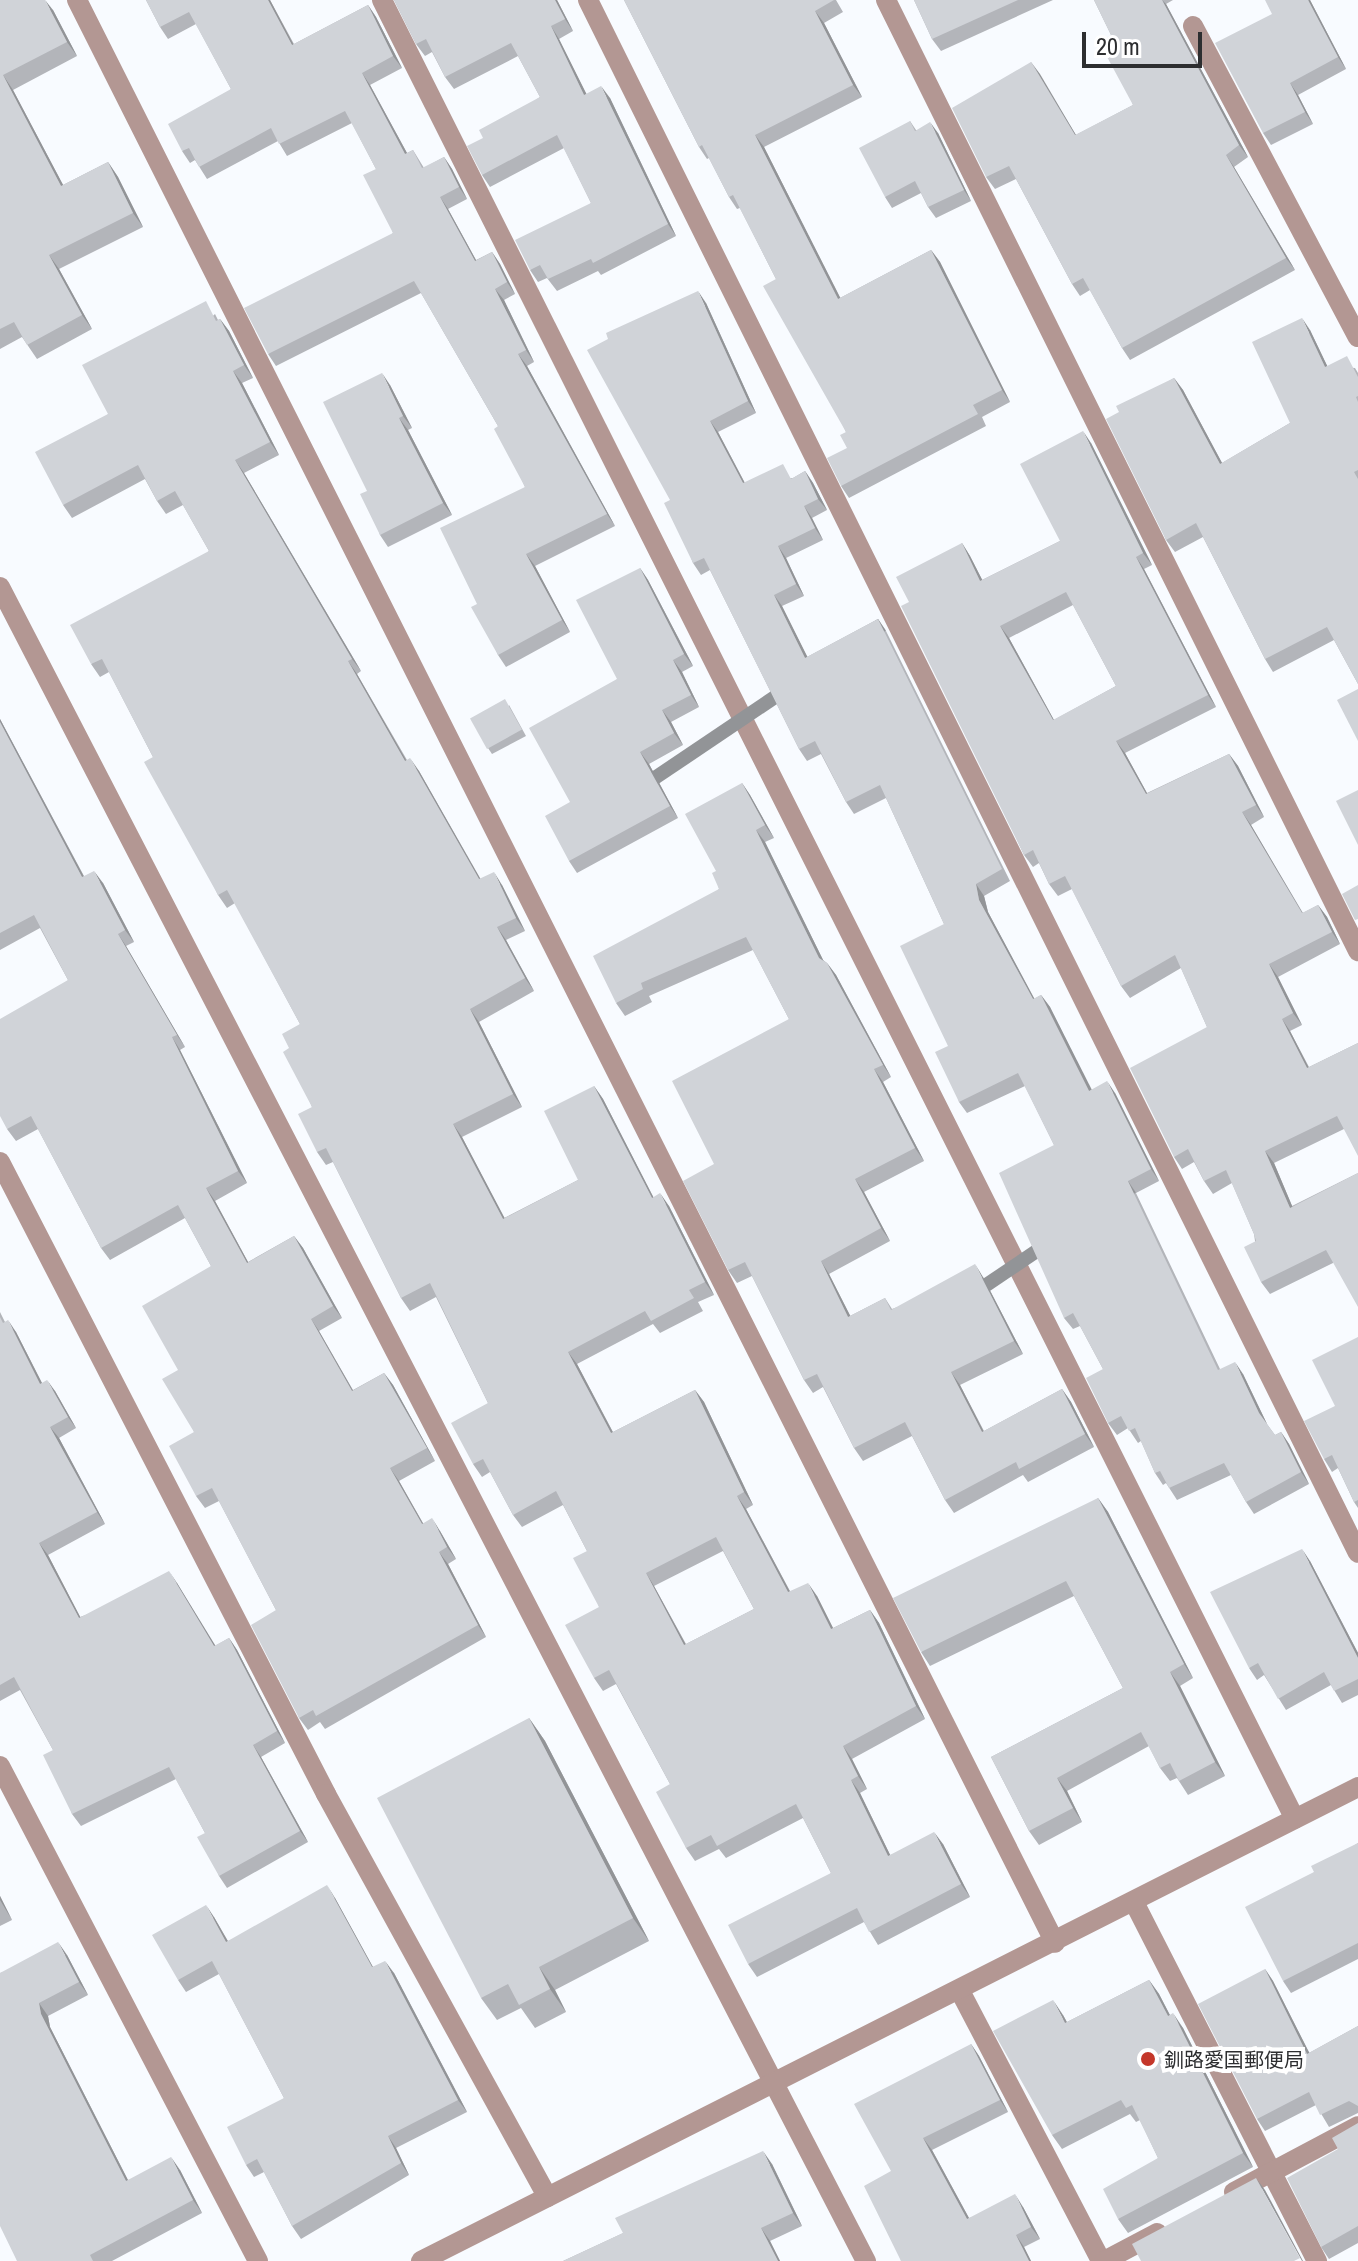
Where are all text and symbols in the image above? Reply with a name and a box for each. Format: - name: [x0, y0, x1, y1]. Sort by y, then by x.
- scale bar: [1086, 16, 1206, 66]
- text: 20 m: [1096, 30, 1140, 62]
- place label: 釧路愛国郵便局: [1164, 2047, 1304, 2071]
- marker: 釧路愛国郵便局: [1139, 2050, 1157, 2068]

